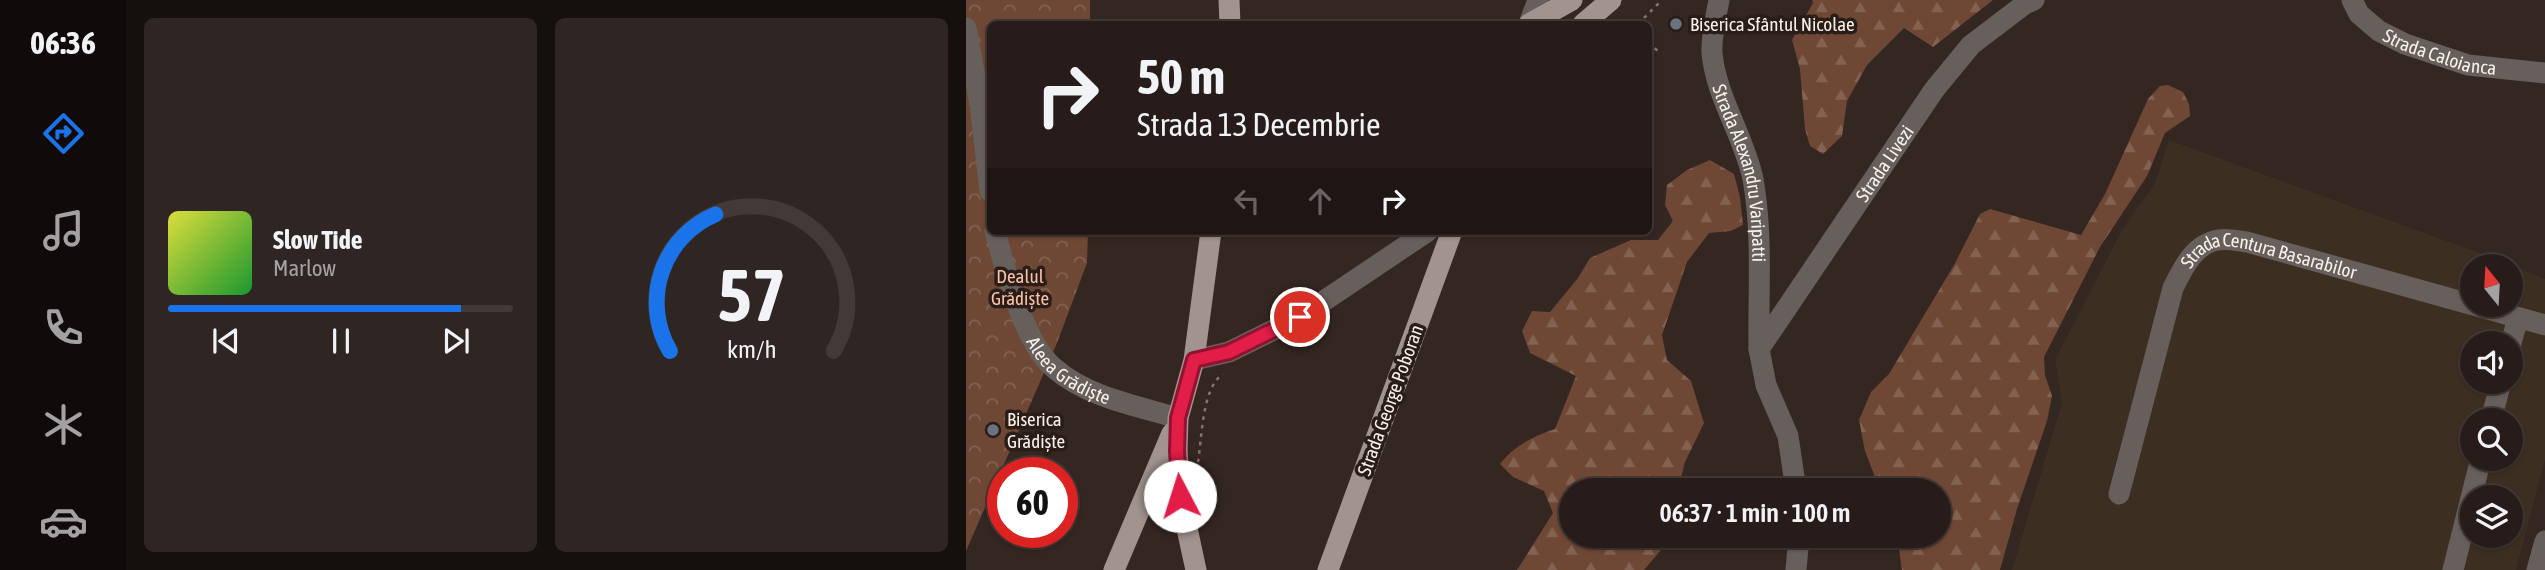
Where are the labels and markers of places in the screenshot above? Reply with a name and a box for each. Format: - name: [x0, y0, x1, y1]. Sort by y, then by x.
- place label: Biserica Sfântul Nicolae: [1690, 13, 1855, 35]
- marker: Biserica Sfântul Nicolae: [1668, 16, 1684, 32]
- pin: [1270, 287, 1330, 347]
- place label: Biserica Grădiște: [1007, 408, 1065, 452]
- marker: Biserica Grădiște: [985, 422, 1001, 438]

